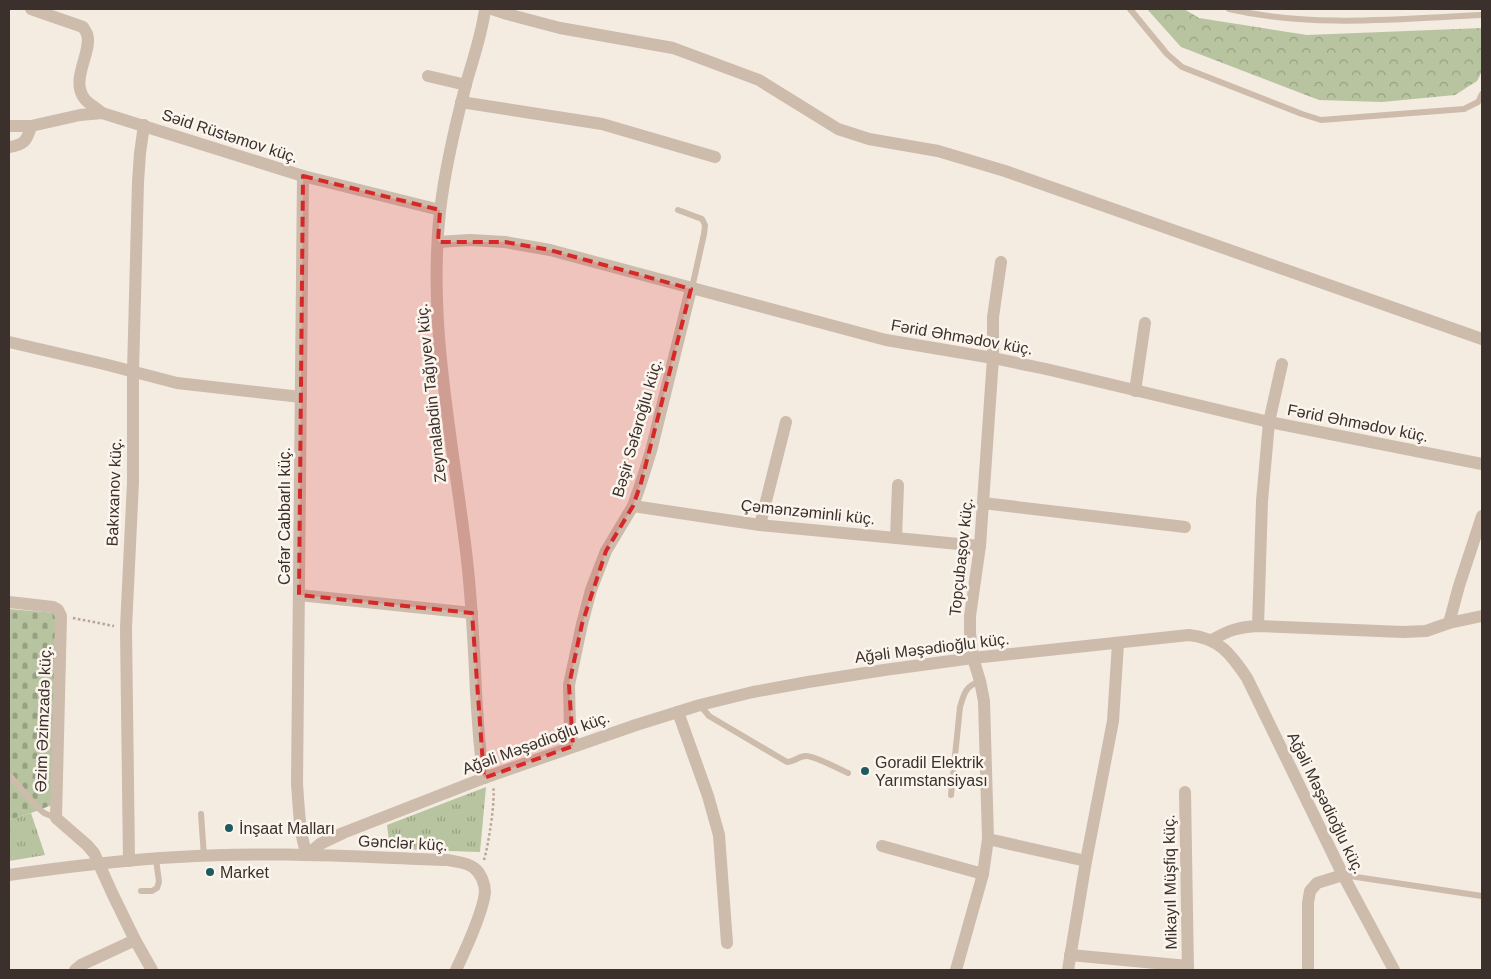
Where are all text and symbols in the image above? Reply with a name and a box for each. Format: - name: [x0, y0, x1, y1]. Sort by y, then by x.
- street label: Səid Rüstəmov küç.: [160, 106, 300, 166]
- street label: Zeynalabdin Tağıyev küç.: [413, 302, 449, 484]
- street label: Fərid Əhmədov küç.: [890, 316, 1034, 358]
- street label: Bəşir Səfəroğlu küç.: [609, 357, 665, 499]
- street label: Fərid Əhmədov küç.: [1286, 401, 1430, 445]
- street label: Bakıxanov küç.: [104, 437, 124, 547]
- street label: Cəfər Cabbarlı küç.: [276, 447, 293, 585]
- street label: Çəmənzəminli küç.: [740, 496, 876, 528]
- street label: Topçubaşov küç.: [946, 497, 976, 617]
- street label: Ağəli Məşədioğlu küç.: [854, 630, 1010, 666]
- street label: Əzim Əzimzadə küç.: [32, 645, 54, 793]
- street label: Ağəli Məşədioğlu küç.: [460, 708, 612, 778]
- street label: Ağəli Məşədioğlu küç.: [1284, 729, 1368, 877]
- place label: Goradil Elektrik Yarımstansiyası: [875, 754, 988, 789]
- marker: Goradil Elektrik Yarımstansiyası: [859, 765, 871, 777]
- street label: Mikayıl Müşfiq küç.: [1160, 814, 1180, 950]
- place label: İnşaat Malları: [239, 819, 335, 837]
- marker: İnşaat Malları: [223, 822, 235, 834]
- street label: Gənclər küç.: [358, 832, 448, 854]
- place label: Market: [220, 864, 269, 881]
- marker: Market: [204, 866, 216, 878]

